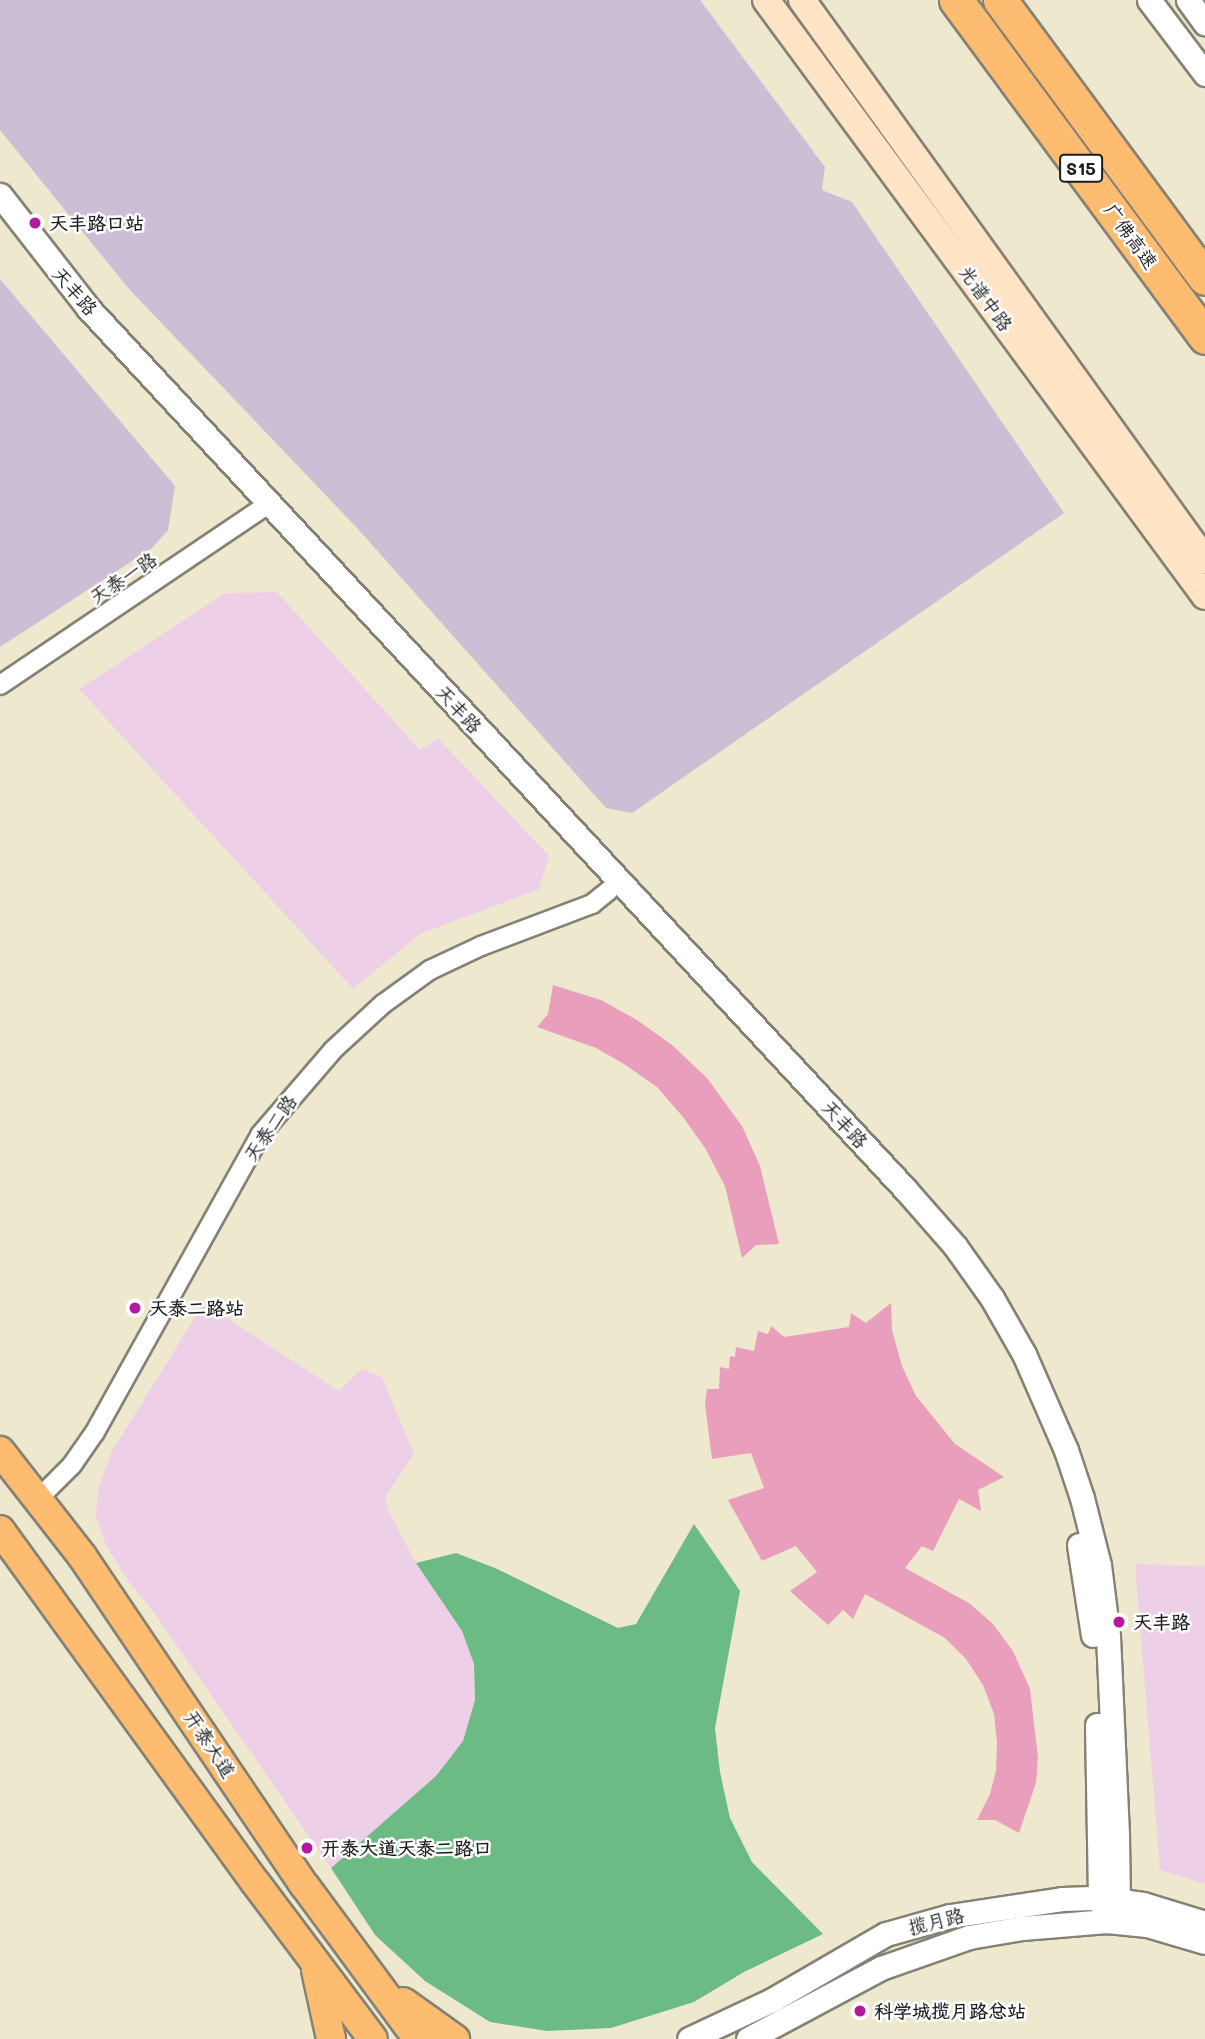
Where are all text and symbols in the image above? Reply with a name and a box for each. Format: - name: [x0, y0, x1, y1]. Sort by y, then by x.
- road number: S15: [1058, 154, 1104, 182]
- street label: 广佛高速: [1099, 199, 1163, 273]
- place label: 天丰路口站: [49, 212, 144, 234]
- marker: 天丰路口站: [27, 215, 43, 231]
- street label: 光谱中路: [954, 261, 1018, 335]
- street label: 天丰路: [48, 262, 102, 320]
- street label: 天泰一路: [85, 547, 161, 609]
- street label: 天丰路: [431, 680, 487, 738]
- street label: 天泰二路: [239, 1090, 301, 1166]
- street label: 天丰路: [817, 1095, 873, 1153]
- place label: 天泰二路站: [149, 1297, 244, 1319]
- marker: 天泰二路站: [127, 1300, 143, 1316]
- place label: 天丰路: [1133, 1611, 1190, 1633]
- marker: 天丰路: [1111, 1614, 1127, 1630]
- street label: 开泰大道: [180, 1706, 240, 1782]
- place label: 开泰大道天泰二路口: [321, 1837, 492, 1859]
- marker: 开泰大道天泰二路口: [299, 1840, 315, 1856]
- street label: 揽月路: [906, 1903, 966, 1939]
- place label: 科学城揽月路总站: [874, 2000, 1026, 2022]
- marker: 科学城揽月路总站: [852, 2003, 868, 2019]

